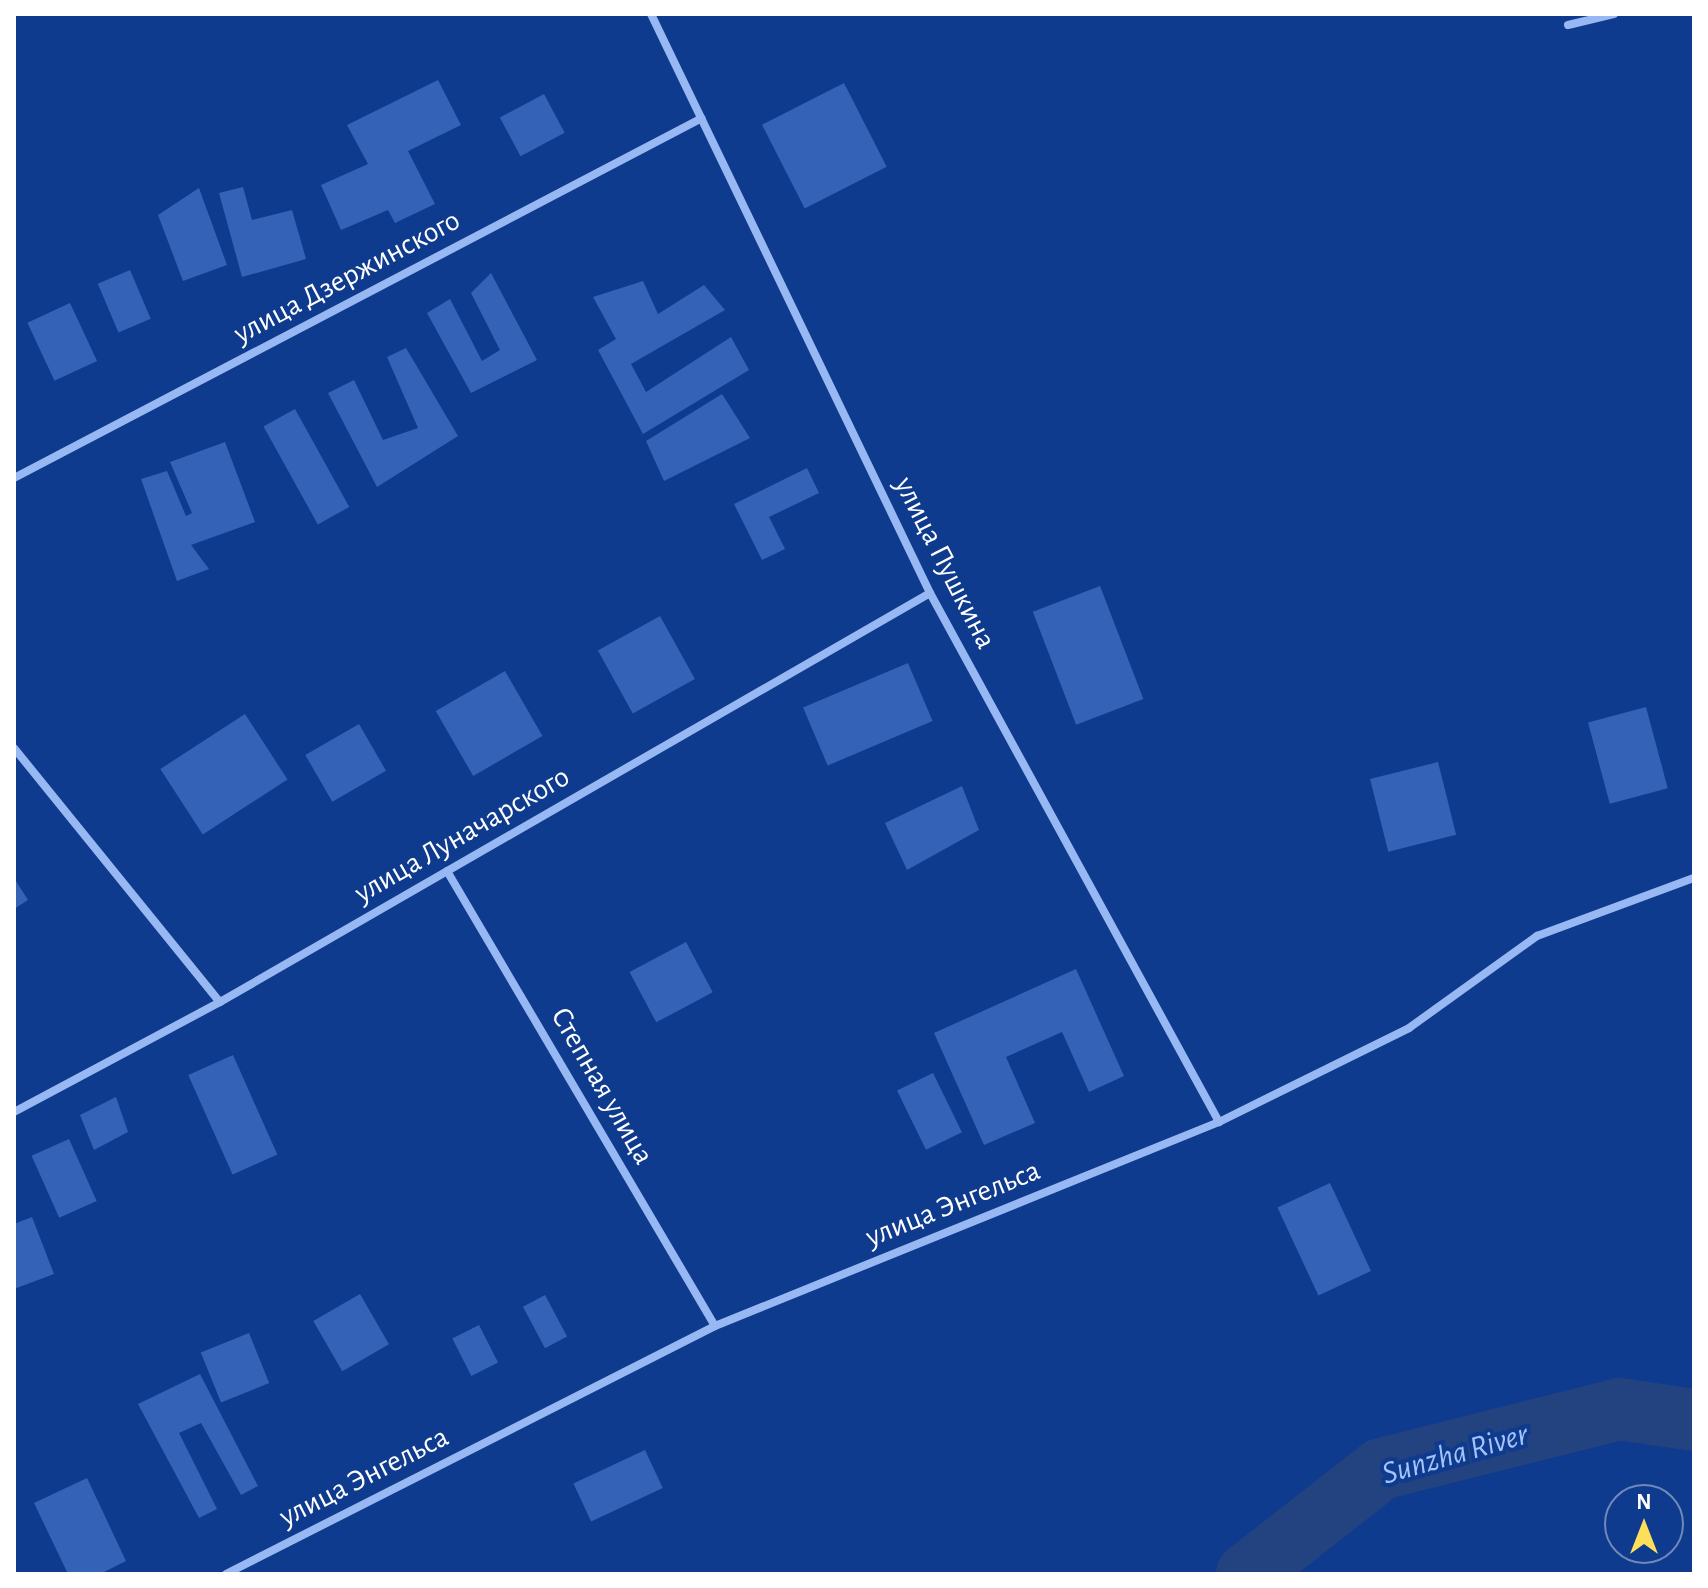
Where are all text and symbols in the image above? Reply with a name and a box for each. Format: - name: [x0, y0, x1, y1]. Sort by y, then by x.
- street label: улица Дзержинского: [228, 202, 466, 352]
- street label: улица Пушкина: [886, 471, 1004, 655]
- street label: улица Луначарского: [348, 759, 576, 911]
- street label: Степная улица: [542, 1001, 662, 1171]
- street label: улица Энгельса: [860, 1153, 1046, 1255]
- water label: Sunzha River: [1378, 1415, 1532, 1493]
- street label: улица Энгельса: [273, 1419, 455, 1535]
- north arrow: [1604, 1484, 1684, 1564]
- text: N: [1636, 1491, 1652, 1513]

